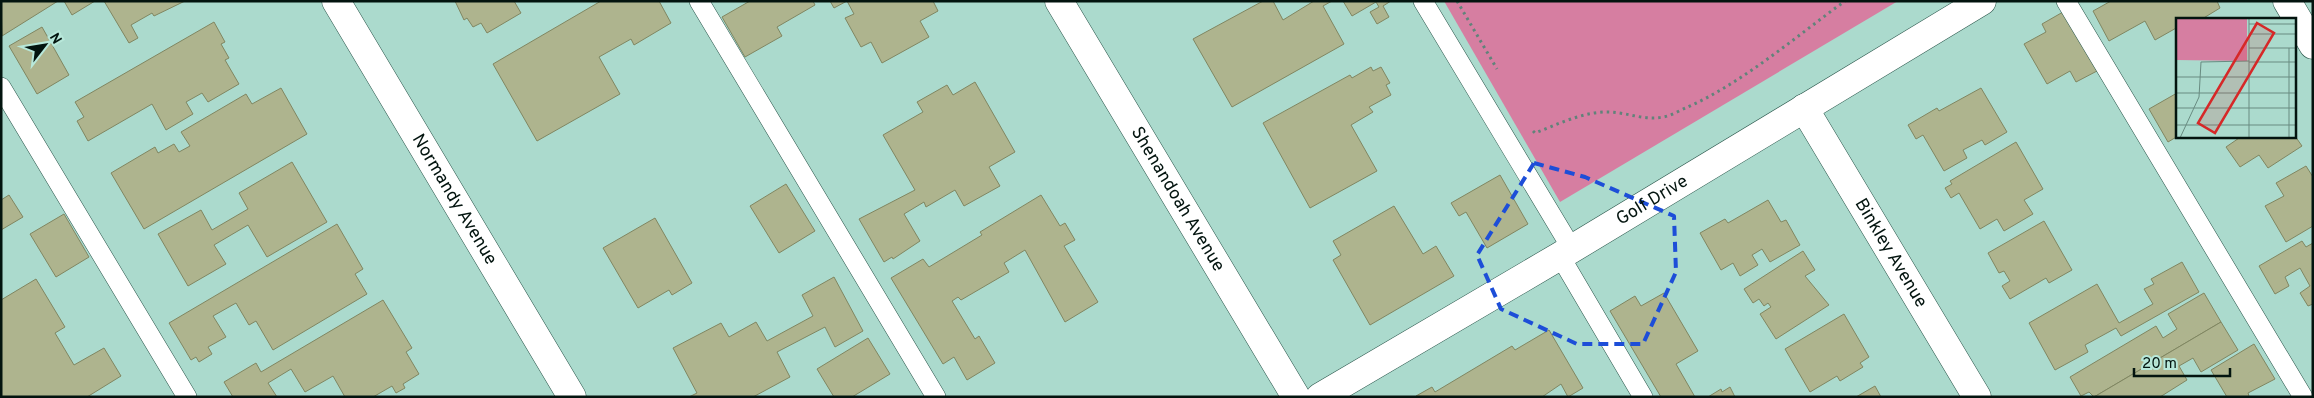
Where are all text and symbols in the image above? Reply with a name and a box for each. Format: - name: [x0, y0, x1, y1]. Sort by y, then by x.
- inset map: [2176, 18, 2296, 138]
- north arrow: [20, 20, 70, 70]
- text: N: [45, 30, 65, 48]
- street label: Shenandoah Avenue: [1125, 122, 1230, 276]
- street label: Normandy Avenue: [406, 130, 502, 269]
- street label: Golf Drive: [1612, 170, 1692, 231]
- street label: Binkley Avenue: [1849, 194, 1932, 312]
- scale bar: [2134, 346, 2230, 378]
- text: 20 m: [2142, 355, 2177, 374]

